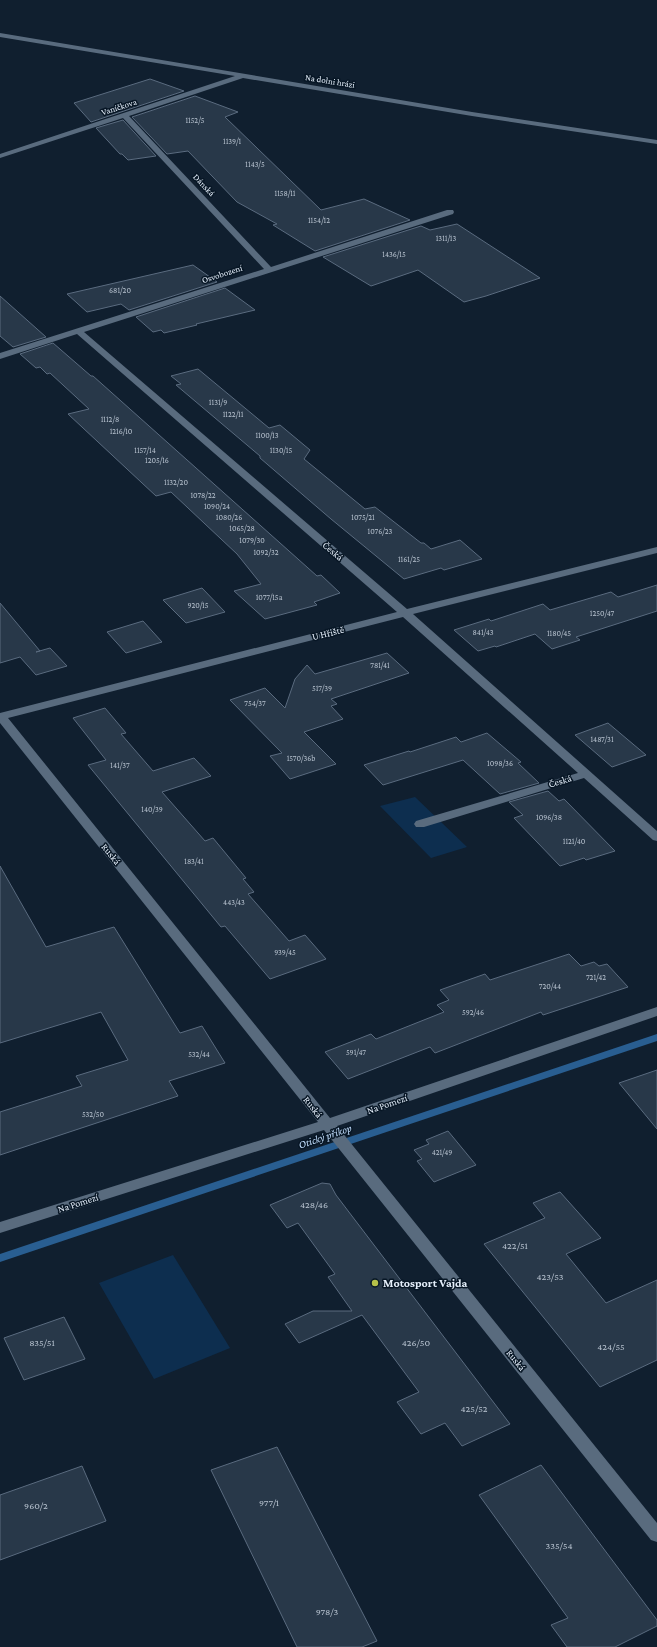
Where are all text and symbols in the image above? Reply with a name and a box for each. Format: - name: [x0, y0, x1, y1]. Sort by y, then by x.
- street label: Na dolni hrázi: [304, 72, 356, 90]
- street label: Vaníčkova: [100, 97, 138, 117]
- house number: 1152/5: [185, 116, 205, 125]
- house number: 1139/1: [223, 137, 241, 146]
- house number: 1143/5: [245, 160, 265, 169]
- street label: Dánská: [191, 172, 217, 198]
- house number: 1158/11: [274, 189, 296, 198]
- house number: 1154/12: [308, 216, 330, 225]
- house number: 1311/13: [436, 234, 456, 243]
- house number: 1436/15: [382, 250, 406, 259]
- street label: Osvobození: [200, 263, 244, 285]
- house number: 681/20: [109, 286, 131, 295]
- house number: 1131/9: [209, 398, 227, 407]
- house number: 1122/11: [223, 410, 244, 419]
- house number: 1112/8: [101, 415, 119, 424]
- house number: 1216/10: [110, 427, 133, 436]
- house number: 1100/13: [255, 431, 279, 440]
- house number: 1157/14: [134, 446, 156, 455]
- house number: 1130/15: [270, 446, 292, 455]
- house number: 1205/16: [145, 456, 169, 465]
- house number: 1132/20: [164, 478, 188, 487]
- house number: 1078/22: [190, 491, 216, 500]
- house number: 1090/24: [204, 502, 230, 511]
- house number: 1080/26: [216, 513, 242, 522]
- house number: 1075/21: [351, 513, 375, 522]
- house number: 1065/28: [229, 524, 255, 533]
- house number: 1076/23: [368, 527, 393, 536]
- house number: 1079/30: [239, 536, 265, 545]
- street label: Česká: [321, 539, 346, 563]
- house number: 1092/32: [253, 548, 279, 557]
- house number: 1161/25: [398, 555, 420, 564]
- house number: 1077/15a: [256, 593, 283, 602]
- house number: 920/15: [187, 601, 209, 610]
- house number: 1250/47: [590, 609, 615, 618]
- street label: U Hřiště: [311, 624, 346, 642]
- house number: 841/43: [472, 628, 494, 637]
- house number: 1180/45: [547, 629, 571, 638]
- house number: 781/41: [370, 661, 390, 670]
- house number: 517/39: [312, 684, 332, 693]
- house number: 754/37: [244, 699, 266, 708]
- house number: 1487/31: [590, 735, 614, 744]
- house number: 1570/36b: [287, 754, 315, 763]
- house number: 1098/36: [487, 759, 513, 768]
- house number: 141/37: [110, 761, 130, 770]
- street label: Česká: [547, 772, 573, 790]
- house number: 140/39: [141, 805, 163, 814]
- house number: 1096/38: [536, 813, 562, 822]
- house number: 1121/40: [563, 837, 586, 846]
- street label: Ruská: [99, 841, 123, 867]
- house number: 183/41: [184, 857, 204, 866]
- house number: 443/43: [223, 898, 245, 907]
- house number: 939/45: [274, 948, 296, 957]
- house number: 721/42: [586, 973, 606, 982]
- house number: 720/44: [539, 982, 561, 991]
- house number: 592/46: [462, 1008, 484, 1017]
- house number: 591/47: [346, 1048, 366, 1057]
- house number: 532/44: [188, 1050, 210, 1059]
- street label: Na Pomezí: [365, 1092, 409, 1116]
- street label: Ruská: [301, 1094, 325, 1120]
- house number: 532/50: [82, 1110, 105, 1119]
- water label: Otický příkop: [297, 1121, 354, 1152]
- house number: 421/49: [432, 1148, 452, 1157]
- street label: Na Pomezí: [56, 1191, 100, 1215]
- house number: 428/46: [300, 1199, 328, 1210]
- house number: 422/51: [502, 1240, 528, 1251]
- house number: 423/53: [537, 1271, 564, 1282]
- place label: Motosport Vajda: [383, 1276, 468, 1290]
- marker: Motosport Vajda: [370, 1278, 380, 1288]
- house number: 835/51: [29, 1337, 55, 1348]
- house number: 426/50: [402, 1337, 431, 1348]
- house number: 424/55: [597, 1341, 625, 1352]
- street label: Ruská: [504, 1347, 528, 1373]
- house number: 425/52: [461, 1403, 488, 1414]
- house number: 977/1: [259, 1497, 279, 1508]
- house number: 960/2: [24, 1500, 48, 1511]
- house number: 335/54: [545, 1540, 573, 1551]
- house number: 978/3: [316, 1606, 339, 1617]

